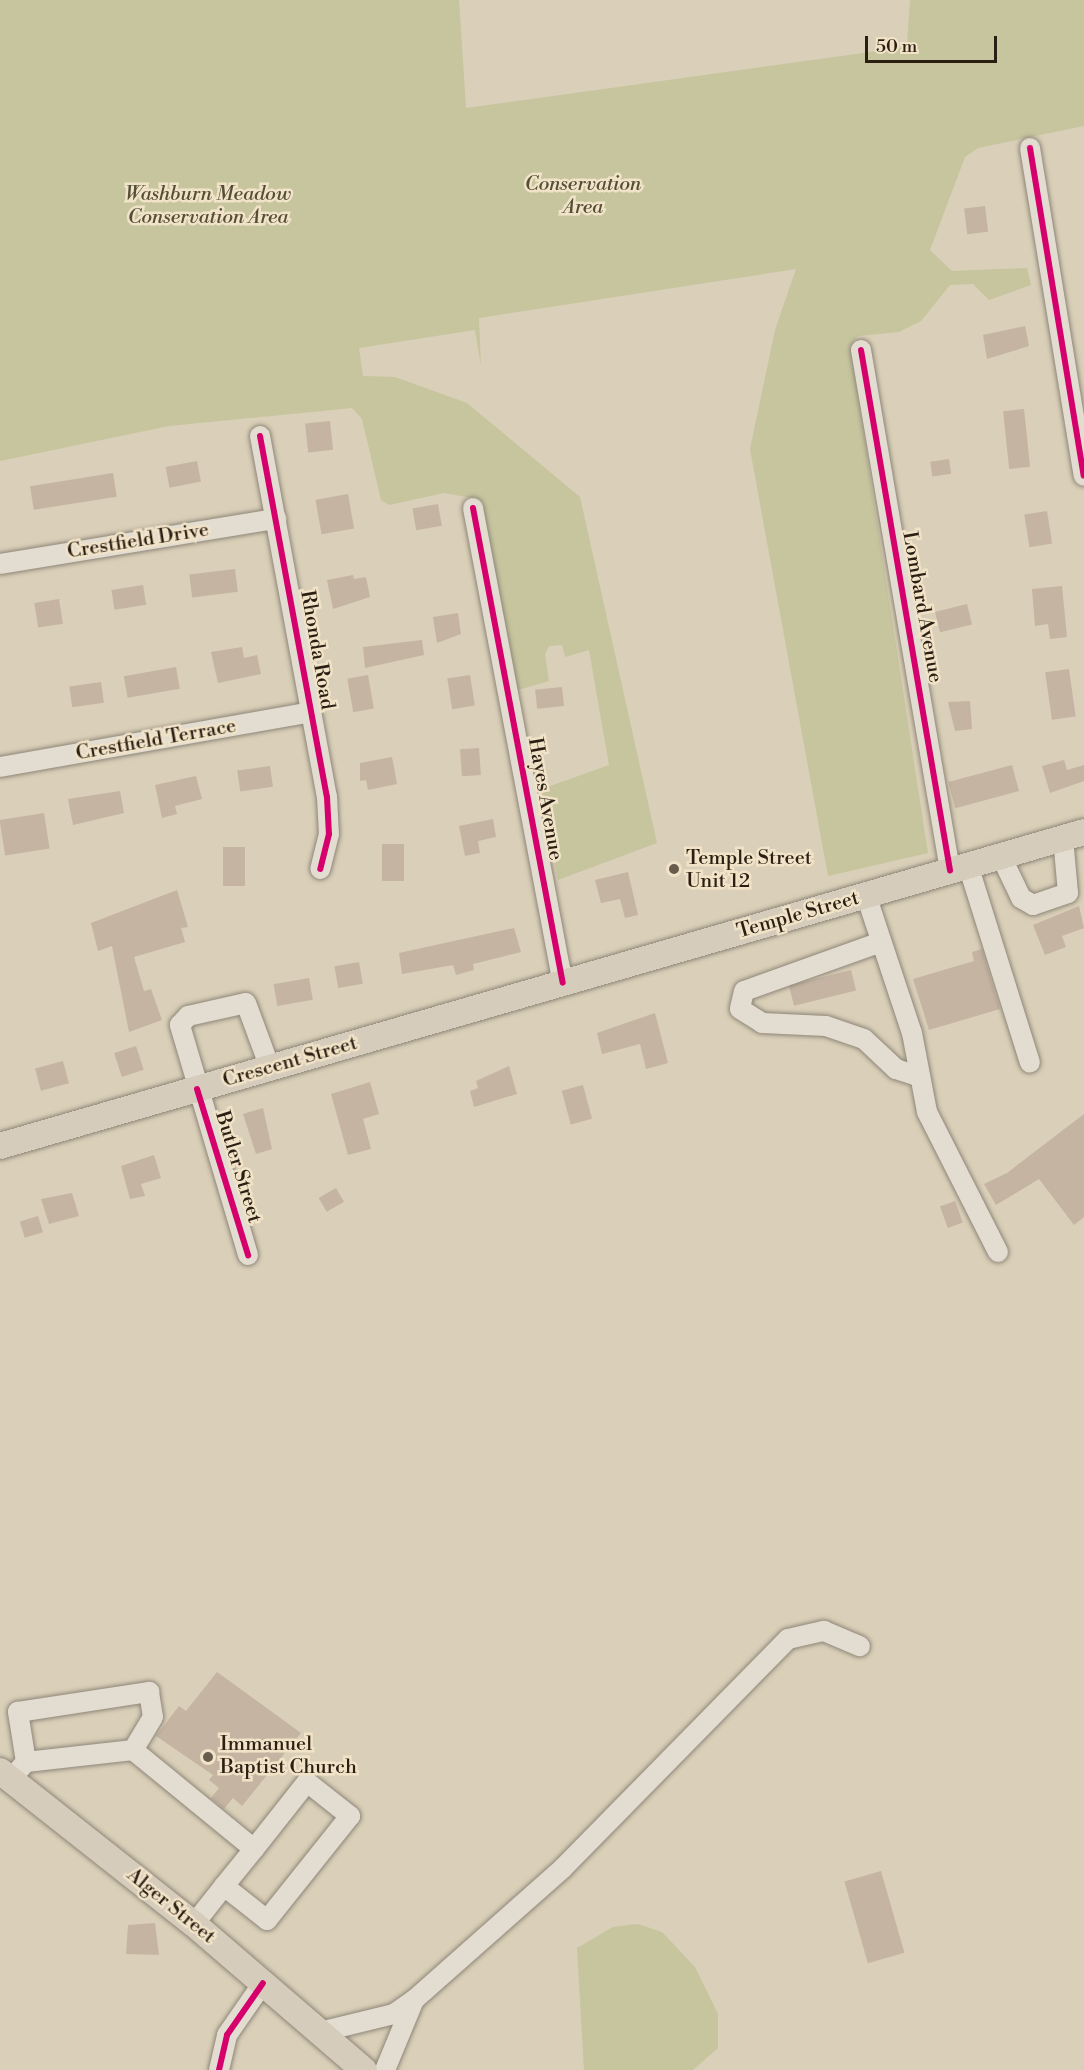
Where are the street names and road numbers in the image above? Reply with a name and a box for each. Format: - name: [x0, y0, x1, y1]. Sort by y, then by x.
- street label: Crestfield Drive: [66, 518, 210, 564]
- street label: Lombard Avenue: [897, 529, 947, 685]
- street label: Rhonda Road: [295, 588, 339, 712]
- street label: Crestfield Terrace: [74, 714, 238, 766]
- street label: Hayes Avenue: [522, 736, 568, 862]
- street label: Temple Street: [734, 886, 862, 944]
- street label: Crescent Street: [220, 1031, 360, 1093]
- street label: Butler Street: [210, 1108, 266, 1226]
- street label: Alger Street: [122, 1863, 220, 1949]

